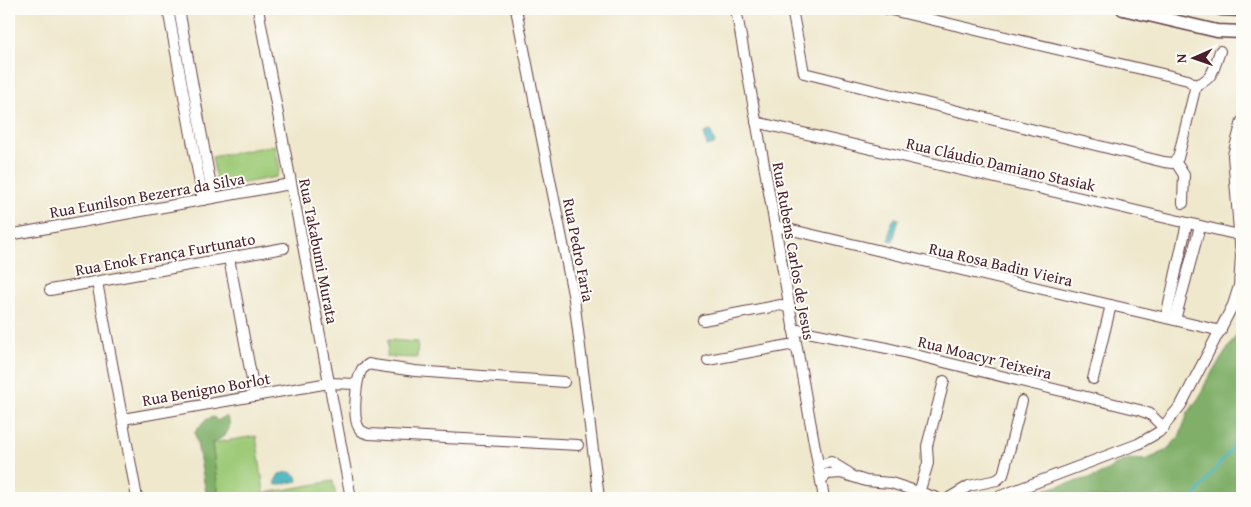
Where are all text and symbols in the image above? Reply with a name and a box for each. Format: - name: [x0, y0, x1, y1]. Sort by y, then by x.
- north arrow: [1168, 32, 1218, 82]
- text: N: [1171, 53, 1191, 63]
- street label: Rua Cláudio Damiano Stasiak: [904, 131, 1099, 198]
- street label: Rua Rubens Carlos de Jesus: [767, 160, 821, 342]
- street label: Rua Eunilson Bezerra da Silva: [48, 166, 247, 224]
- street label: Rua Takabumi Murata: [293, 176, 345, 326]
- street label: Rua Pedro Faria: [557, 196, 601, 304]
- street label: Rua Enok França Furtunato: [73, 226, 257, 282]
- street label: Rua Rosa Badin Vieira: [927, 236, 1076, 292]
- street label: Rua Moacyr Teixeira: [916, 329, 1055, 385]
- street label: Rua Benigno Borlot: [140, 366, 272, 412]

